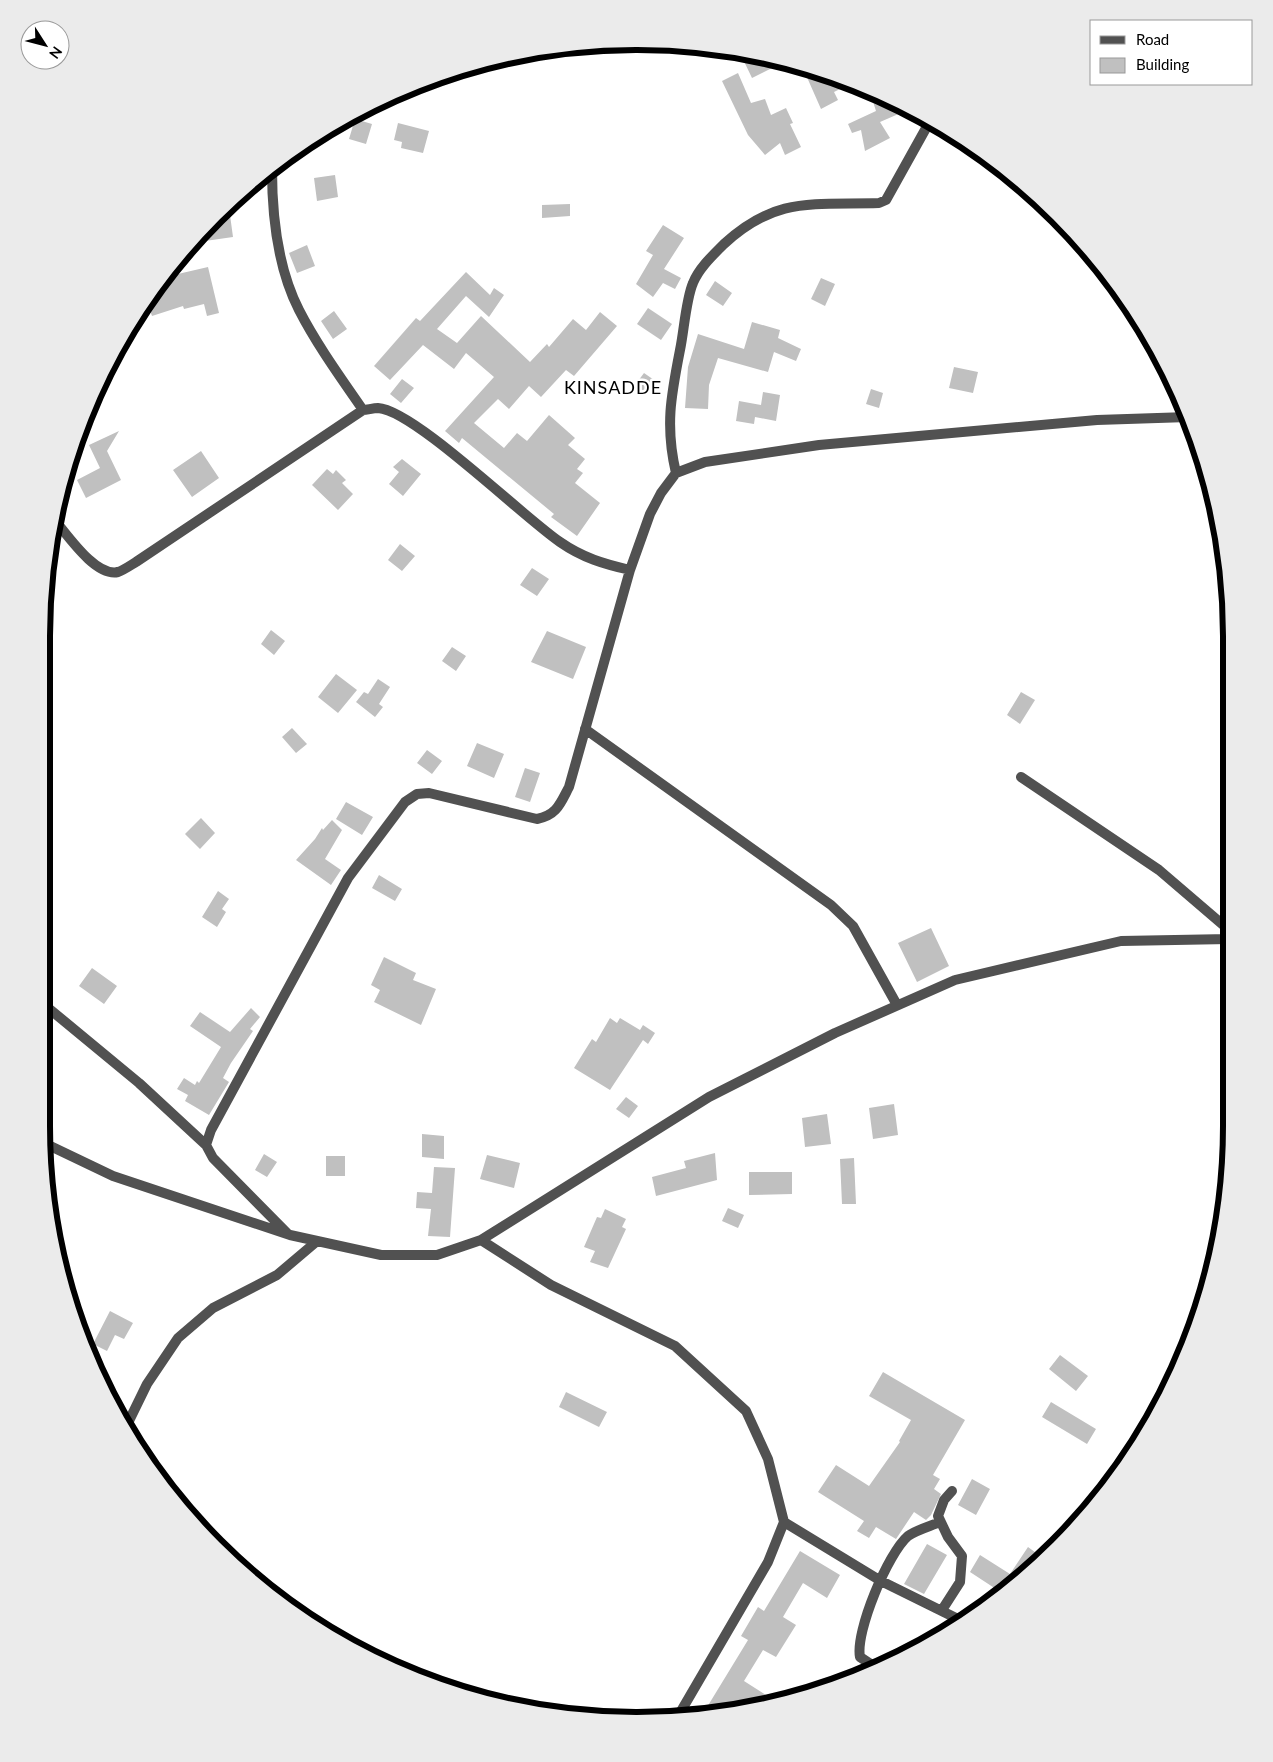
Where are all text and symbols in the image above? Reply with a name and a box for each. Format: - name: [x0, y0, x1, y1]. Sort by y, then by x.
- north arrow: [20, 20, 70, 70]
- legend: [1090, 20, 1253, 85]
- text: Road: [1136, 30, 1169, 48]
- text: N: [46, 44, 66, 62]
- text: Building: [1136, 55, 1189, 73]
- district label: KINSADDE: [564, 376, 662, 398]

